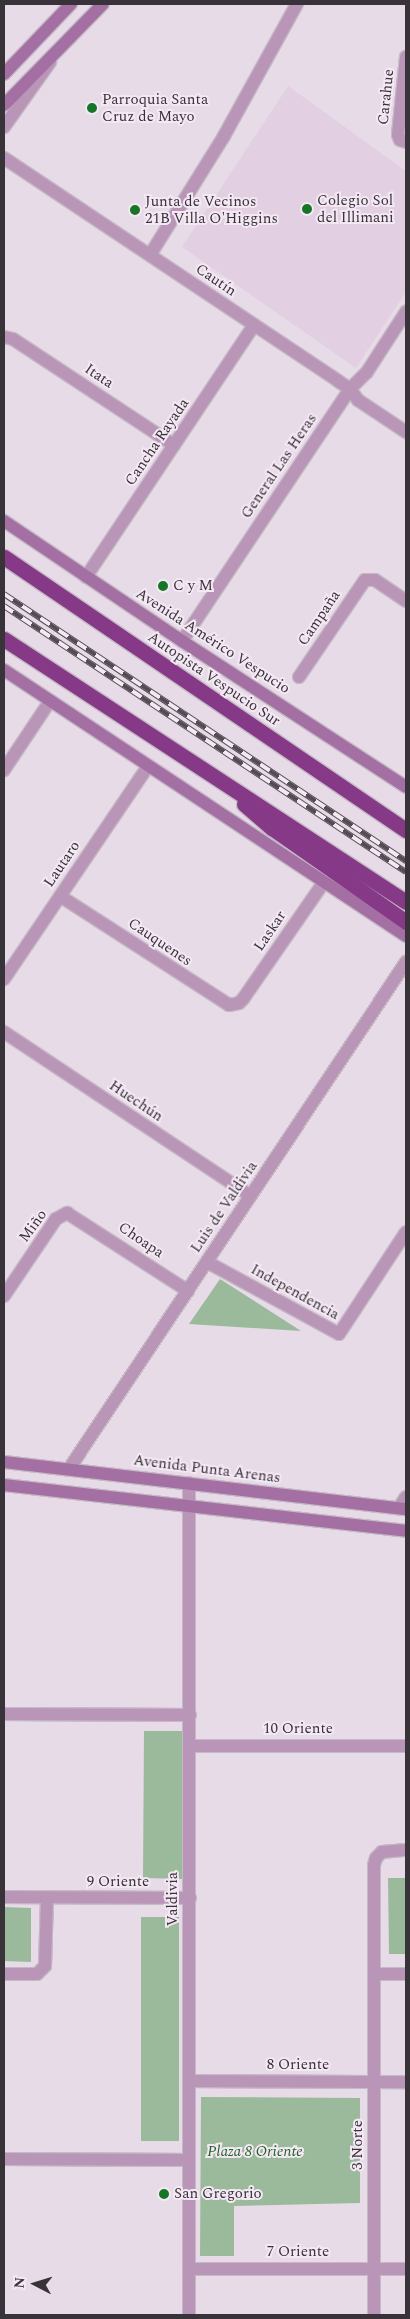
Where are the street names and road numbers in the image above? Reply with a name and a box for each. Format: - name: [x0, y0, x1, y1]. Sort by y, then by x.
- street label: Carahue: [374, 68, 398, 126]
- street label: Cautín: [192, 260, 240, 300]
- street label: Itata: [81, 360, 117, 392]
- street label: Cancha Rayada: [121, 395, 193, 489]
- street label: General Las Heras: [237, 410, 321, 522]
- street label: Avenida Américo Vespucio: [133, 584, 293, 698]
- street label: Campaña: [294, 587, 344, 649]
- street label: Autopista Vespucio Sur: [144, 628, 284, 730]
- street label: Lautaro: [40, 837, 84, 891]
- street label: Laskar: [250, 907, 290, 955]
- street label: Cauquenes: [125, 914, 195, 970]
- street label: Huechún: [106, 1077, 166, 1125]
- street label: Luis de Valdivia: [187, 1158, 261, 1256]
- street label: Miño: [15, 1206, 51, 1246]
- street label: Choapa: [115, 1218, 167, 1262]
- street label: Independencia: [248, 1260, 342, 1324]
- street label: Avenida Punta Arenas: [132, 1451, 282, 1487]
- street label: 10 Oriente: [263, 1720, 333, 1738]
- street label: Valdivia: [164, 1872, 182, 1926]
- street label: 9 Oriente: [87, 1873, 149, 1891]
- street label: 8 Oriente: [267, 2056, 329, 2074]
- street label: 3 Norte: [349, 2120, 367, 2170]
- street label: 7 Oriente: [267, 2243, 329, 2261]

